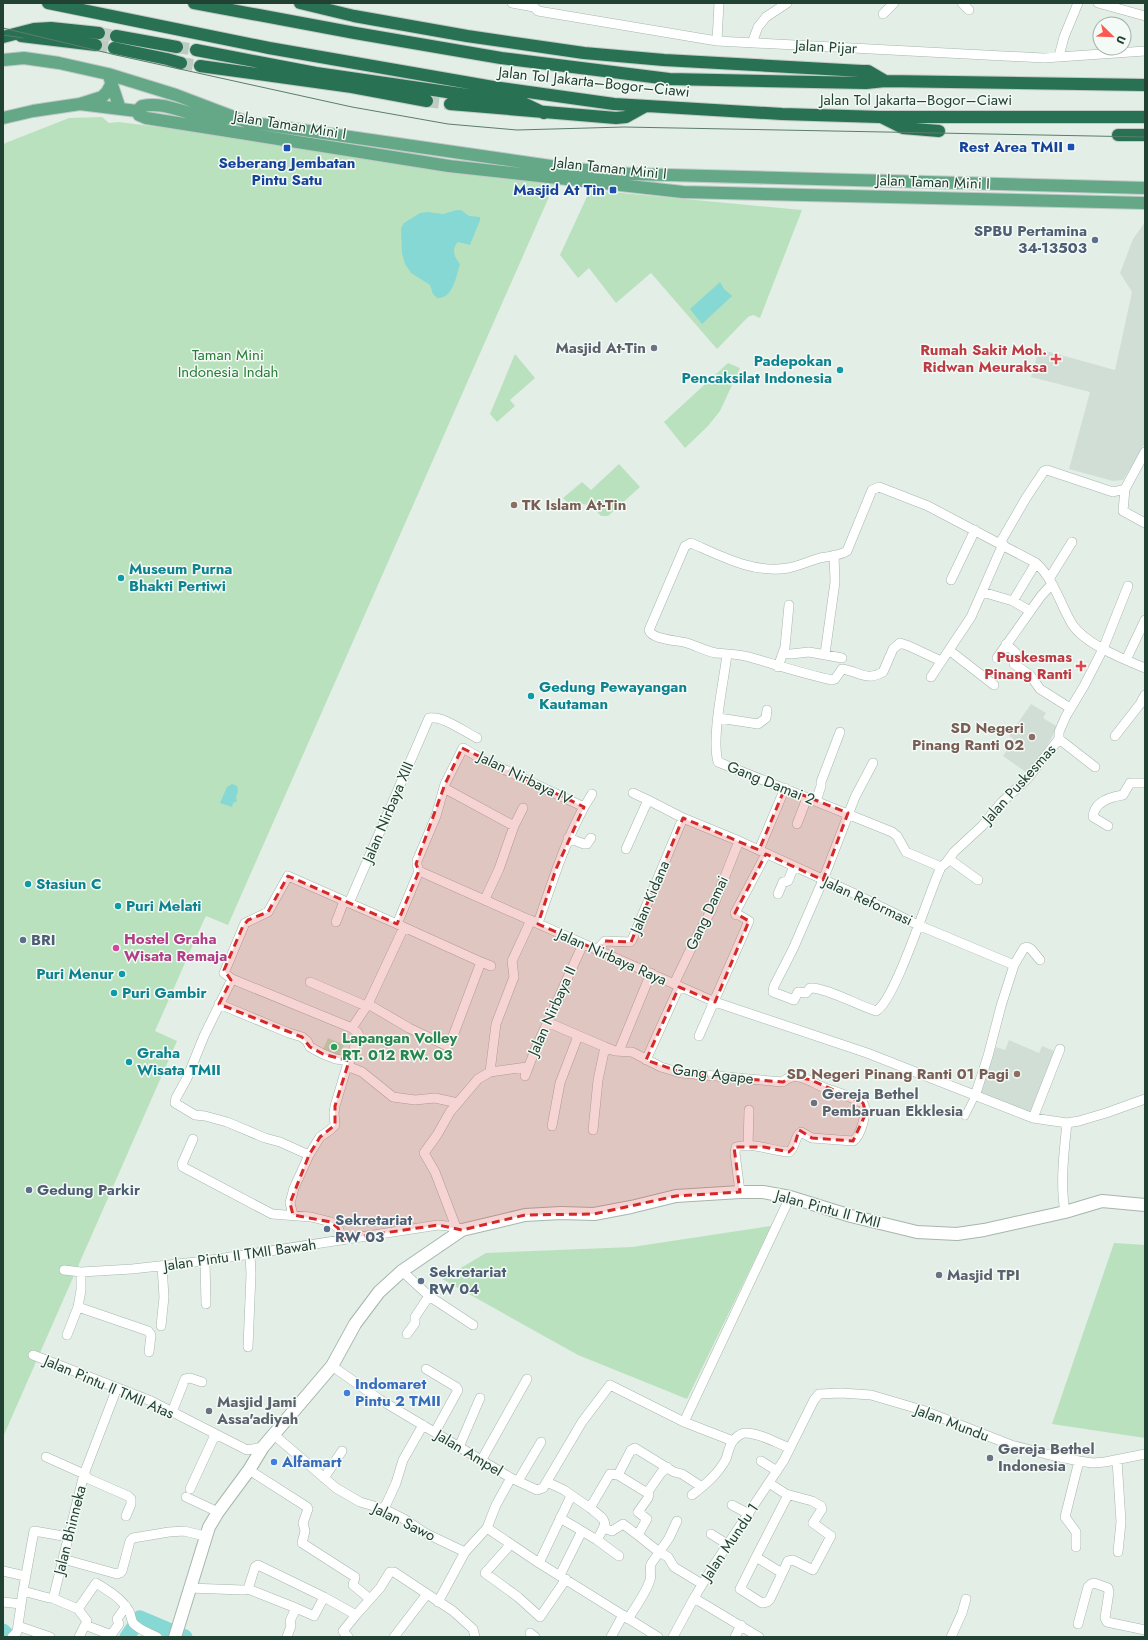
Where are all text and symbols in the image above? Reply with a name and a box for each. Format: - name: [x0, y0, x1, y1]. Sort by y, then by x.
- north arrow: [1092, 16, 1132, 56]
- text: U: [1112, 33, 1130, 47]
- street label: Jalan Pijar: [792, 34, 858, 60]
- street label: Jalan Tol Jakarta–Bogor–Ciawi: [495, 61, 691, 103]
- street label: Jalan Tol Jakarta–Bogor–Ciawi: [818, 89, 1012, 111]
- street label: Jalan Taman Mini I: [230, 105, 348, 145]
- place label: Rest Area TMII: [959, 136, 1063, 158]
- marker: Rest Area TMII: [1066, 142, 1076, 152]
- marker: Seberang Jembatan Pintu Satu: [282, 143, 292, 153]
- street label: Jalan Taman Mini I: [550, 151, 668, 185]
- place label: Seberang Jembatan Pintu Satu: [218, 152, 356, 191]
- street label: Jalan Taman Mini I: [874, 169, 990, 195]
- place label: Masjid At Tin: [513, 179, 605, 201]
- marker: Masjid At Tin: [608, 185, 618, 195]
- place label: SPBU Pertamina 34-13503: [974, 220, 1087, 259]
- marker: SPBU Pertamina 34-13503: [1090, 235, 1100, 245]
- place label: Masjid At-Tin: [555, 337, 646, 359]
- place label: Rumah Sakit Moh. Ridwan Meuraksa: [920, 339, 1047, 378]
- marker: Masjid At-Tin: [649, 343, 659, 353]
- park label: Taman Mini Indonesia Indah: [178, 344, 278, 383]
- place label: Padepokan Pencaksilat Indonesia: [682, 350, 832, 389]
- marker: Rumah Sakit Moh. Ridwan Meuraksa: [1050, 353, 1062, 365]
- marker: Padepokan Pencaksilat Indonesia: [835, 365, 845, 375]
- place label: TK Islam At-Tin: [522, 494, 626, 516]
- marker: TK Islam At-Tin: [509, 500, 519, 510]
- place label: Museum Purna Bhakti Pertiwi: [129, 558, 232, 597]
- marker: Museum Purna Bhakti Pertiwi: [116, 573, 126, 583]
- place label: Puskesmas Pinang Ranti: [984, 646, 1072, 685]
- marker: Puskesmas Pinang Ranti: [1075, 660, 1087, 672]
- place label: Gedung Pewayangan Kautaman: [539, 676, 687, 715]
- marker: Gedung Pewayangan Kautaman: [526, 691, 536, 701]
- place label: SD Negeri Pinang Ranti 02: [912, 717, 1024, 756]
- marker: SD Negeri Pinang Ranti 02: [1027, 732, 1037, 742]
- street label: Jalan Puskesmas: [976, 739, 1061, 830]
- street label: Jalan Nirbaya IV: [472, 745, 576, 810]
- street label: Gang Damai 2: [724, 755, 818, 811]
- street label: Jalan Nirbaya XIII: [356, 758, 419, 868]
- street label: Jalan Kidana: [624, 857, 675, 939]
- street label: Jalan Reformasi: [818, 870, 916, 931]
- street label: Gang Damai: [680, 872, 734, 954]
- place label: Stasiun C: [36, 873, 101, 895]
- marker: Stasiun C: [23, 879, 33, 889]
- place label: Puri Melati: [126, 895, 201, 917]
- marker: Puri Melati: [113, 901, 123, 911]
- street label: Jalan Nirbaya Raya: [552, 922, 670, 991]
- place label: Hostel Graha Wisata Remaja: [124, 928, 227, 967]
- place label: BRI: [31, 929, 55, 951]
- marker: BRI: [18, 935, 28, 945]
- marker: Hostel Graha Wisata Remaja: [111, 943, 121, 953]
- place label: Puri Menur: [36, 963, 115, 985]
- street label: Jalan Nirbaya II: [522, 963, 582, 1061]
- marker: Puri Menur: [117, 969, 127, 979]
- place label: Puri Gambir: [122, 982, 207, 1004]
- marker: Puri Gambir: [109, 988, 119, 998]
- place label: Lapangan Volley RT. 012 RW. 03: [342, 1027, 457, 1066]
- place label: Graha Wisata TMII: [137, 1042, 221, 1081]
- marker: Lapangan Volley RT. 012 RW. 03: [329, 1042, 339, 1052]
- marker: Graha Wisata TMII: [124, 1057, 134, 1067]
- street label: Gang Agape: [671, 1058, 755, 1090]
- place label: SD Negeri Pinang Ranti 01 Pagi: [786, 1063, 1009, 1085]
- marker: SD Negeri Pinang Ranti 01 Pagi: [1012, 1069, 1022, 1079]
- place label: Gereja Bethel Pembaruan Ekklesia: [822, 1083, 963, 1122]
- marker: Gereja Bethel Pembaruan Ekklesia: [809, 1098, 819, 1108]
- place label: Gedung Parkir: [37, 1179, 141, 1201]
- street label: Jalan Pintu II TMII: [771, 1184, 883, 1234]
- marker: Gedung Parkir: [24, 1185, 34, 1195]
- place label: Sekretariat RW 03: [335, 1209, 412, 1248]
- marker: Sekretariat RW 03: [322, 1224, 332, 1234]
- street label: Jalan Pintu II TMII Bawah: [161, 1233, 318, 1277]
- place label: Sekretariat RW 04: [429, 1261, 506, 1300]
- place label: Masjid TPI: [947, 1264, 1020, 1286]
- marker: Masjid TPI: [934, 1270, 944, 1280]
- marker: Sekretariat RW 04: [416, 1276, 426, 1286]
- street label: Jalan Pintu II TMII Atas: [39, 1349, 177, 1424]
- place label: Indomaret Pintu 2 TMII: [355, 1373, 441, 1412]
- marker: Indomaret Pintu 2 TMII: [342, 1388, 352, 1398]
- place label: Masjid Jami Assa'adiyah: [216, 1391, 298, 1430]
- street label: Jalan Mundu: [910, 1398, 992, 1447]
- marker: Masjid Jami Assa'adiyah: [204, 1406, 214, 1416]
- street label: Jalan Ampel: [429, 1423, 507, 1482]
- place label: Gereja Bethel Indonesia: [998, 1438, 1095, 1477]
- place label: Alfamart: [281, 1451, 342, 1473]
- marker: Gereja Bethel Indonesia: [985, 1453, 995, 1463]
- marker: Alfamart: [269, 1457, 279, 1467]
- street label: Jalan Bhinneka: [48, 1483, 92, 1579]
- street label: Jalan Sawo: [367, 1496, 439, 1547]
- street label: Jalan Mundu 1: [695, 1499, 764, 1587]

